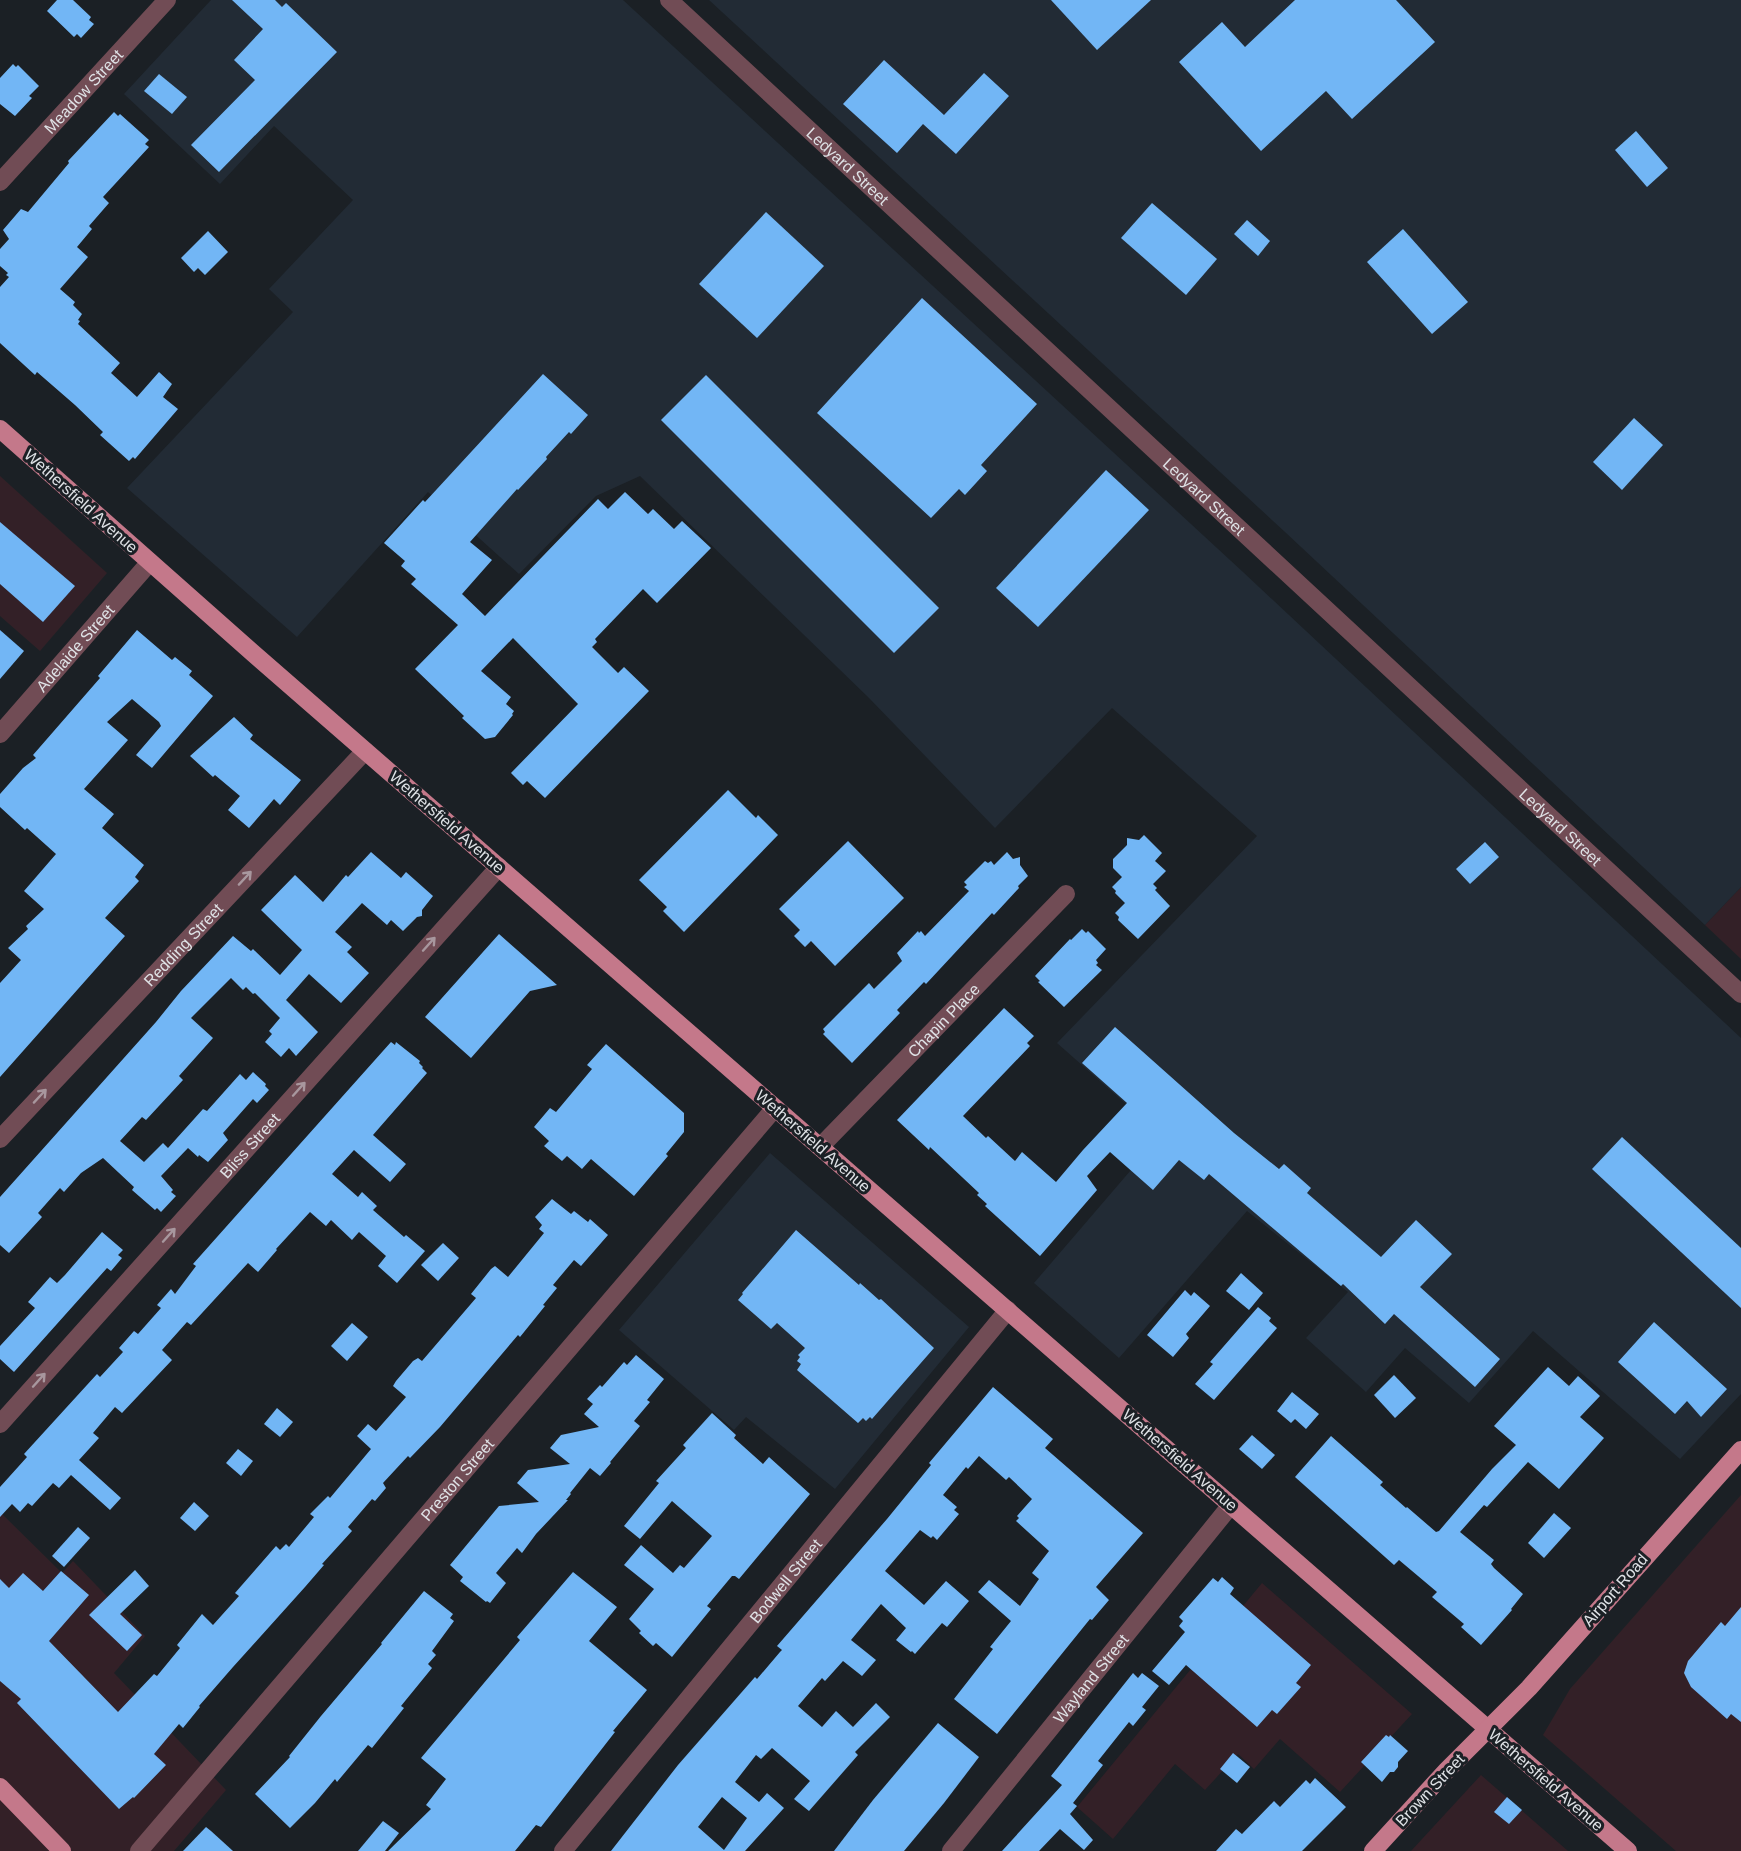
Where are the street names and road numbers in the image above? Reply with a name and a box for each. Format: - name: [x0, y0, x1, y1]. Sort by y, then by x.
- street label: Meadow Street: [40, 46, 126, 137]
- street label: Ledyard Street: [804, 124, 893, 208]
- street label: Wethersfield Avenue: [21, 446, 141, 556]
- street label: Ledyard Street: [1160, 454, 1249, 539]
- street label: Adelaide Street: [33, 601, 118, 695]
- street label: Wethersfield Avenue: [386, 768, 508, 876]
- street label: Ledyard Street: [1516, 785, 1605, 869]
- street label: Redding Street: [140, 899, 226, 989]
- street label: Chapin Place: [904, 980, 983, 1060]
- street label: Wethersfield Avenue: [752, 1087, 874, 1195]
- street label: Bliss Street: [216, 1109, 283, 1181]
- street label: Wethersfield Avenue: [1119, 1406, 1241, 1514]
- street label: Preston Street: [417, 1435, 497, 1524]
- street label: Bodwell Street: [746, 1535, 825, 1626]
- street label: Airport Road: [1579, 1551, 1651, 1629]
- street label: Wayland Street: [1050, 1630, 1132, 1726]
- street label: Wethersfield Avenue: [1485, 1726, 1607, 1834]
- street label: Brown Street: [1392, 1750, 1468, 1830]

